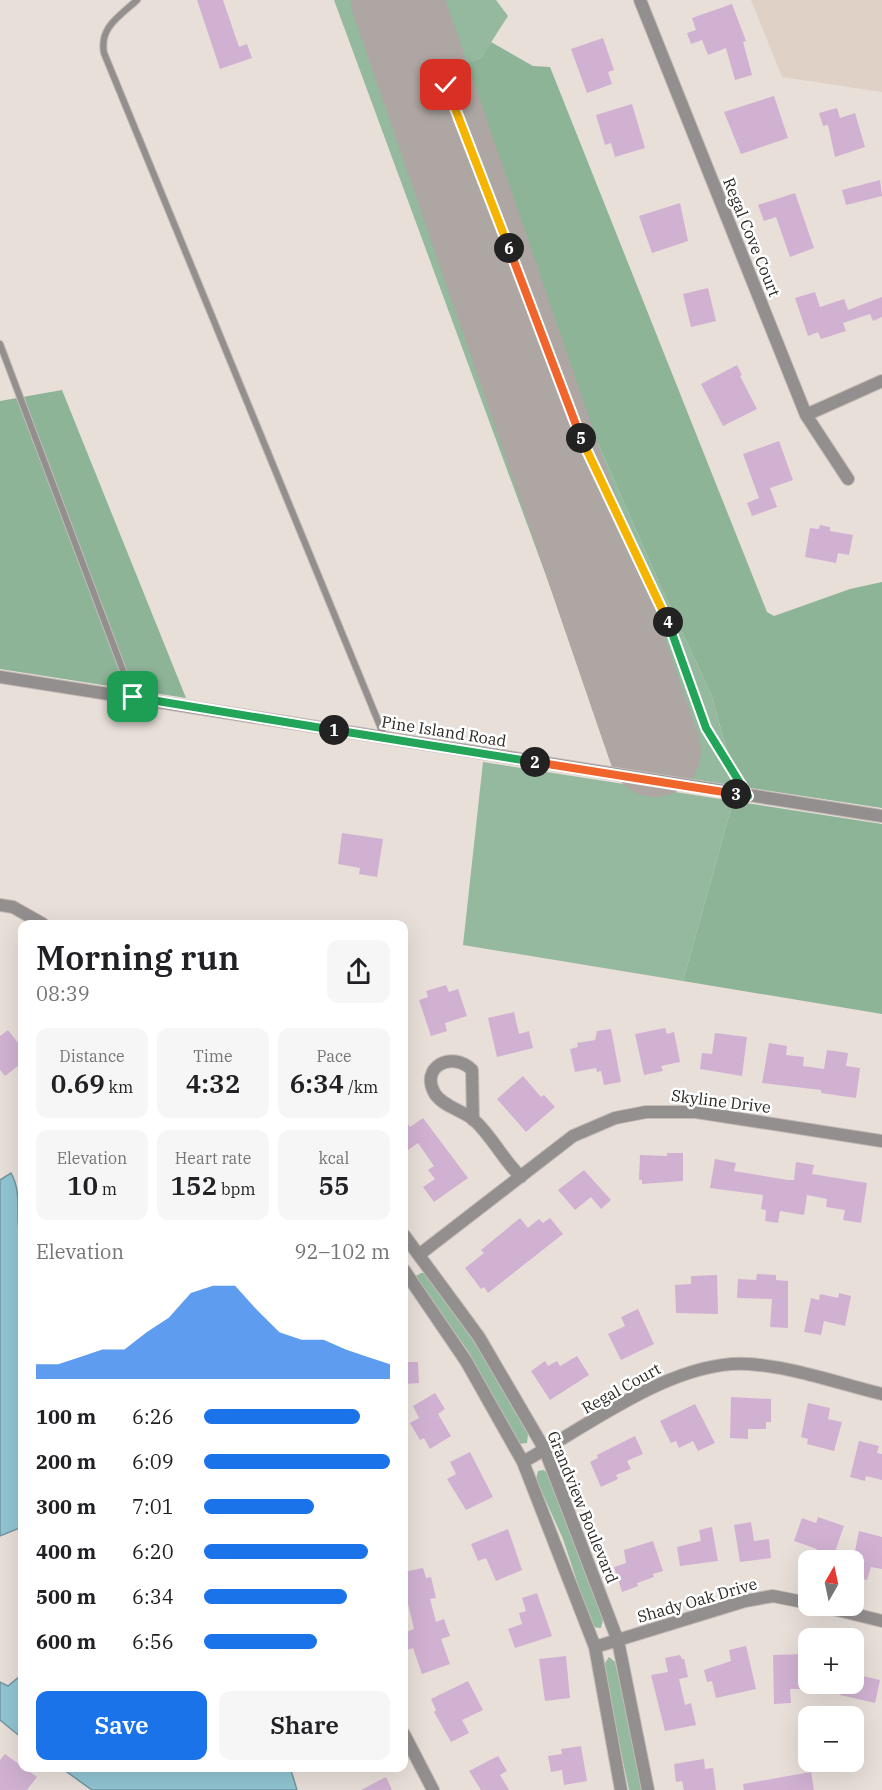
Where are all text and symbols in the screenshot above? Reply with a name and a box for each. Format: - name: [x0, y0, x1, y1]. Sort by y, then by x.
- pin: [420, 59, 471, 110]
- icon: check: [429, 68, 462, 101]
- street label: Regal Cove Court: [719, 174, 785, 300]
- pin: 6: [494, 233, 524, 263]
- text: 6: [504, 238, 514, 258]
- pin: 5: [566, 423, 596, 453]
- text: 5: [576, 428, 586, 448]
- pin: 4: [653, 607, 683, 637]
- text: 4: [663, 612, 673, 632]
- pin: [107, 671, 158, 722]
- icon: arrive: [116, 680, 149, 713]
- street label: Pine Island Road: [380, 711, 508, 751]
- pin: 1: [319, 715, 349, 745]
- text: 1: [329, 720, 339, 740]
- pin: 2: [520, 747, 550, 777]
- text: 2: [530, 752, 540, 772]
- pin: 3: [721, 779, 751, 809]
- text: 3: [731, 784, 741, 804]
- text: Morning run: [36, 936, 239, 979]
- button: share: [327, 940, 390, 1003]
- text: 08:39: [36, 980, 90, 1007]
- text: Distance: [59, 1046, 125, 1066]
- text: Time: [193, 1046, 233, 1066]
- text: Pace: [316, 1046, 352, 1066]
- text: 0.69: [51, 1066, 105, 1100]
- text: 4:32: [186, 1066, 240, 1100]
- text: 6:34: [290, 1066, 344, 1100]
- text: km: [105, 1077, 133, 1097]
- text: /km: [344, 1077, 378, 1097]
- street label: Skyline Drive: [670, 1085, 772, 1117]
- text: Elevation: [57, 1148, 127, 1168]
- text: Heart rate: [175, 1148, 251, 1168]
- text: kcal: [319, 1148, 349, 1168]
- text: 10: [67, 1168, 98, 1202]
- text: 152: [170, 1168, 217, 1202]
- text: 55: [318, 1168, 350, 1202]
- text: m: [98, 1179, 117, 1199]
- text: bpm: [217, 1179, 256, 1199]
- text: Elevation: [36, 1238, 124, 1265]
- text: 92–102 m: [295, 1238, 390, 1265]
- street label: Regal Court: [578, 1358, 664, 1418]
- text: 100 m: [36, 1403, 96, 1430]
- text: 6:26: [132, 1403, 174, 1430]
- street label: Grandview Boulevard: [543, 1428, 623, 1586]
- text: 200 m: [36, 1448, 96, 1475]
- text: 6:09: [132, 1448, 174, 1475]
- text: 300 m: [36, 1493, 96, 1520]
- text: 7:01: [132, 1493, 174, 1520]
- text: 400 m: [36, 1538, 96, 1565]
- text: 6:20: [132, 1538, 174, 1565]
- north arrow: [798, 1550, 864, 1616]
- map controls: [798, 1550, 864, 1772]
- street label: Shady Oak Drive: [635, 1573, 759, 1627]
- text: 500 m: [36, 1583, 96, 1610]
- text: 6:34: [132, 1583, 174, 1610]
- text: 600 m: [36, 1628, 96, 1655]
- text: 6:56: [132, 1628, 174, 1655]
- button: +: [798, 1628, 864, 1694]
- button: Save: [36, 1691, 207, 1760]
- button: Share: [219, 1691, 390, 1760]
- button: −: [798, 1706, 864, 1772]

